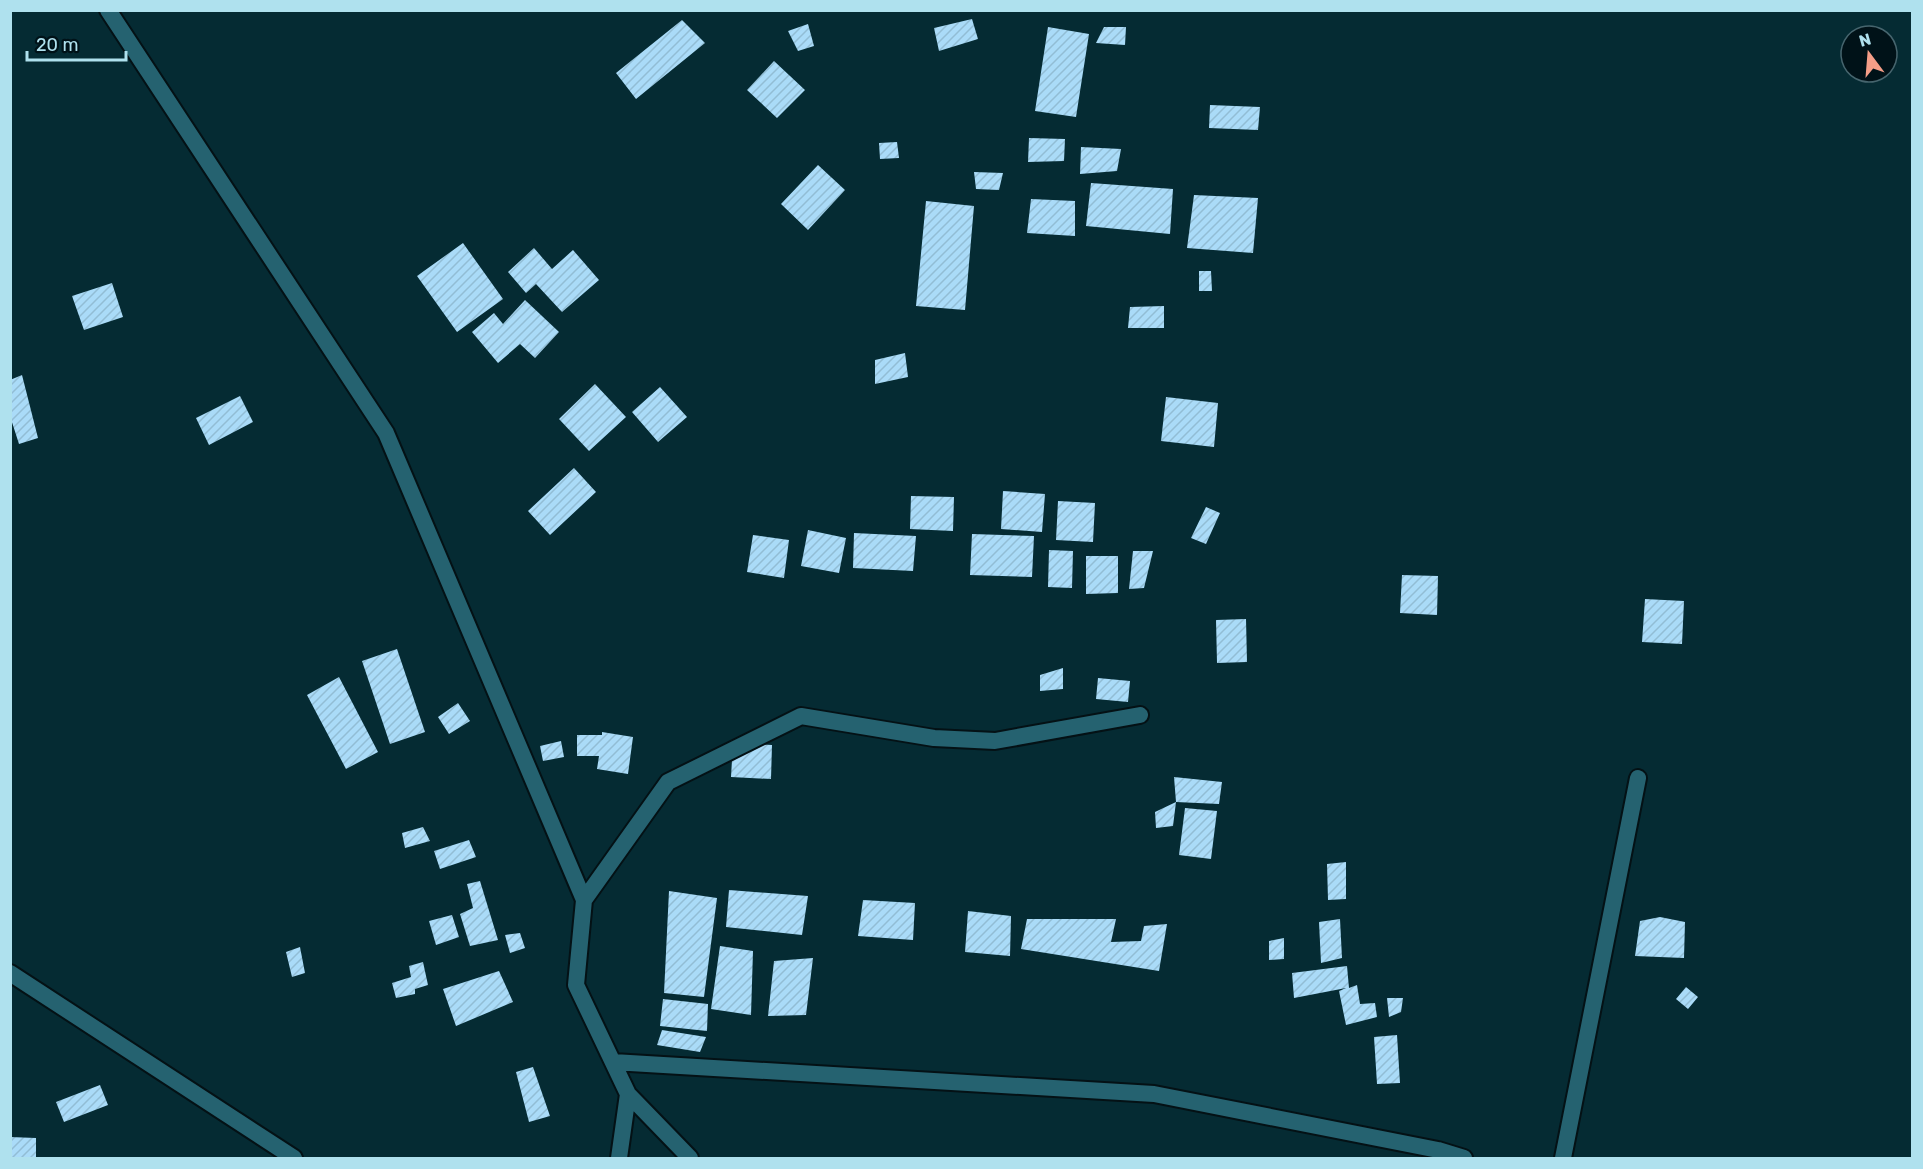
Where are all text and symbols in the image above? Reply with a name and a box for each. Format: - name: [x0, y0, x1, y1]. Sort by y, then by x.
- scale bar: [27, 24, 126, 62]
- north arrow: [1839, 24, 1899, 84]
- text: N: [1857, 29, 1873, 51]
- text: 20 m: [36, 34, 78, 56]

